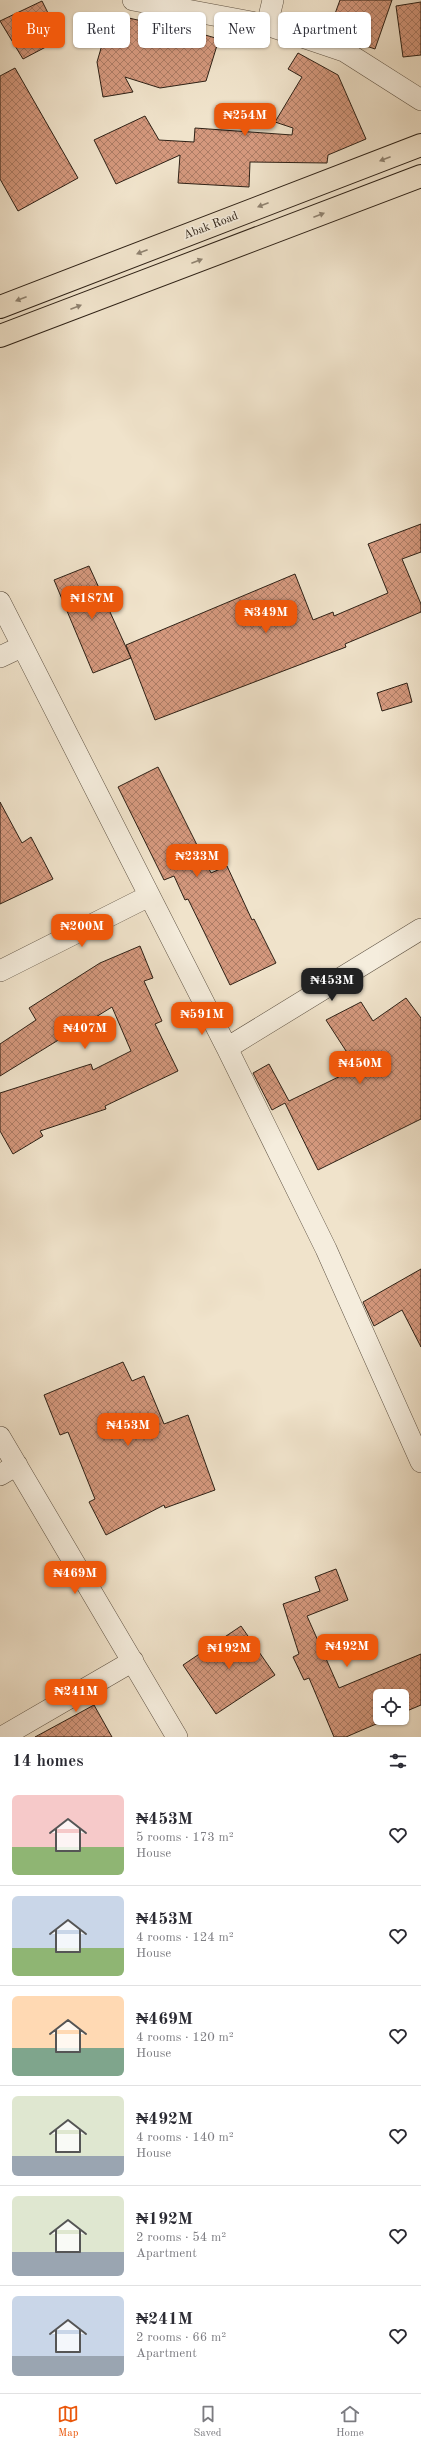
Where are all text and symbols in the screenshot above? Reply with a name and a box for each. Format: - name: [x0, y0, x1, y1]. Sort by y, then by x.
- chip: Buy: [12, 12, 65, 48]
- chip: Rent: [73, 12, 130, 48]
- chip: Filters: [138, 12, 206, 48]
- chip: New: [214, 12, 270, 48]
- chip: Apartment: [278, 12, 371, 48]
- pin: ₦254M: [217, 103, 273, 137]
- text: ₦254M: [223, 109, 267, 122]
- one-way arrow: [378, 156, 390, 162]
- one-way arrow: [257, 203, 269, 209]
- street label: Abak Road: [182, 210, 240, 242]
- one-way arrow: [313, 211, 325, 217]
- one-way arrow: [135, 249, 147, 255]
- one-way arrow: [192, 258, 204, 264]
- one-way arrow: [14, 296, 26, 302]
- one-way arrow: [70, 304, 82, 310]
- pin: ₦187M: [64, 586, 120, 620]
- text: ₦187M: [70, 592, 114, 605]
- pin: ₦349M: [238, 600, 294, 634]
- text: ₦349M: [244, 606, 288, 619]
- pin: ₦233M: [169, 844, 225, 878]
- text: ₦233M: [175, 850, 219, 863]
- pin: ₦200M: [54, 914, 110, 948]
- text: ₦200M: [60, 920, 104, 933]
- pin: ₦453M: [304, 968, 360, 1002]
- text: ₦453M: [310, 974, 354, 987]
- pin: ₦591M: [174, 1002, 230, 1036]
- text: ₦591M: [180, 1008, 224, 1021]
- pin: ₦407M: [57, 1016, 113, 1050]
- text: ₦407M: [63, 1022, 107, 1035]
- pin: ₦450M: [332, 1051, 388, 1085]
- text: ₦450M: [338, 1057, 382, 1070]
- pin: ₦453M: [100, 1413, 156, 1447]
- text: ₦453M: [106, 1419, 150, 1432]
- pin: ₦469M: [47, 1561, 103, 1595]
- text: ₦469M: [53, 1567, 97, 1580]
- pin: ₦492M: [319, 1634, 375, 1668]
- pin: ₦192M: [201, 1636, 257, 1670]
- text: ₦492M: [325, 1640, 369, 1653]
- text: ₦192M: [207, 1642, 251, 1655]
- pin: ₦241M: [48, 1679, 104, 1713]
- text: ₦241M: [54, 1685, 98, 1698]
- map controls: [373, 1689, 409, 1725]
- button: locate: [373, 1689, 409, 1725]
- icon: filters: [387, 1750, 409, 1772]
- text: 14 homes: [12, 1753, 84, 1770]
- icon: home: [44, 1811, 92, 1859]
- text: ₦453M: [136, 1811, 193, 1828]
- icon: heart: [387, 1824, 409, 1846]
- text: 5 rooms · 173 m²: [136, 1831, 234, 1844]
- text: House: [136, 1847, 171, 1860]
- text: ₦453M: [136, 1911, 193, 1928]
- icon: home: [44, 1912, 92, 1960]
- icon: heart: [387, 1925, 409, 1947]
- text: 4 rooms · 124 m²: [136, 1931, 234, 1944]
- text: House: [136, 1947, 171, 1960]
- text: ₦469M: [136, 2011, 193, 2028]
- icon: home: [44, 2012, 92, 2060]
- icon: heart: [387, 2025, 409, 2047]
- text: 4 rooms · 120 m²: [136, 2031, 234, 2044]
- text: House: [136, 2047, 171, 2060]
- text: ₦492M: [136, 2111, 193, 2128]
- icon: home: [44, 2112, 92, 2160]
- icon: heart: [387, 2125, 409, 2147]
- text: 4 rooms · 140 m²: [136, 2131, 234, 2144]
- text: House: [136, 2147, 171, 2160]
- text: ₦192M: [136, 2211, 193, 2228]
- icon: home: [44, 2212, 92, 2260]
- icon: heart: [387, 2225, 409, 2247]
- text: 2 rooms · 54 m²: [136, 2231, 226, 2244]
- text: Apartment: [136, 2247, 197, 2260]
- text: ₦241M: [136, 2311, 193, 2328]
- icon: home: [44, 2312, 92, 2360]
- icon: heart: [387, 2325, 409, 2347]
- text: 2 rooms · 66 m²: [136, 2331, 226, 2344]
- text: Apartment: [136, 2347, 197, 2360]
- tab: Map: [57, 2403, 79, 2441]
- tab: Saved: [194, 2403, 222, 2441]
- tab: Home: [336, 2403, 364, 2441]

